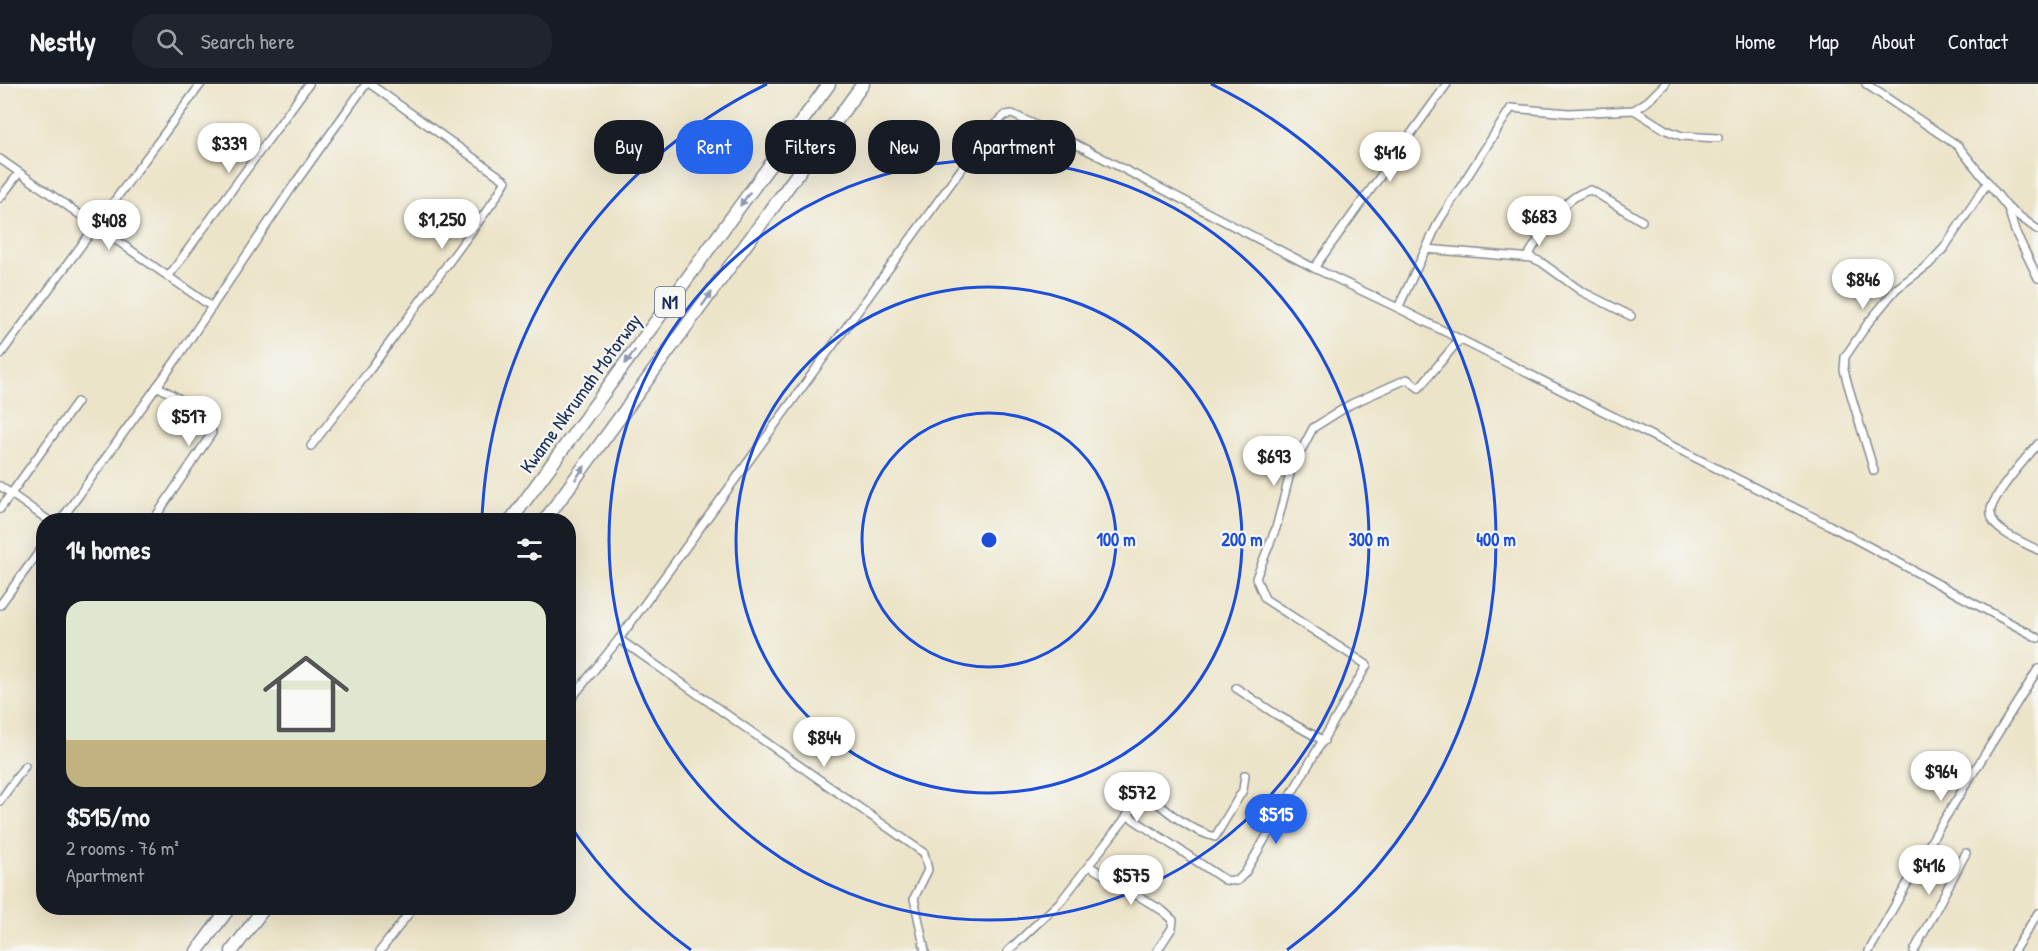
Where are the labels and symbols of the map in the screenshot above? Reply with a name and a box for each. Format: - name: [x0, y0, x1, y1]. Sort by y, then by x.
- pin: $339: [193, 123, 265, 174]
- pin: $416: [1354, 132, 1426, 183]
- one-way arrow: [739, 191, 751, 207]
- pin: $683: [1503, 196, 1575, 247]
- pin: $1,250: [393, 199, 491, 250]
- pin: $408: [73, 200, 145, 251]
- pin: $846: [1827, 259, 1899, 310]
- road number: N1: [655, 287, 685, 317]
- one-way arrow: [701, 291, 713, 307]
- street label: Kwame Nkrumah Motorway: [513, 308, 647, 478]
- one-way arrow: [624, 348, 636, 364]
- pin: $517: [153, 396, 225, 447]
- pin: $693: [1238, 436, 1310, 487]
- one-way arrow: [574, 466, 586, 482]
- text: 100 m: [1096, 527, 1136, 552]
- text: 200 m: [1222, 527, 1262, 552]
- text: 300 m: [1349, 527, 1389, 552]
- text: 400 m: [1476, 527, 1516, 552]
- centre of rings: [979, 530, 999, 550]
- pin: $844: [788, 717, 860, 768]
- pin: $964: [1905, 751, 1977, 802]
- pin: $572: [1101, 772, 1173, 823]
- pin: $515: [1240, 794, 1312, 845]
- pin: $416: [1893, 845, 1965, 896]
- pin: $575: [1095, 855, 1167, 906]

